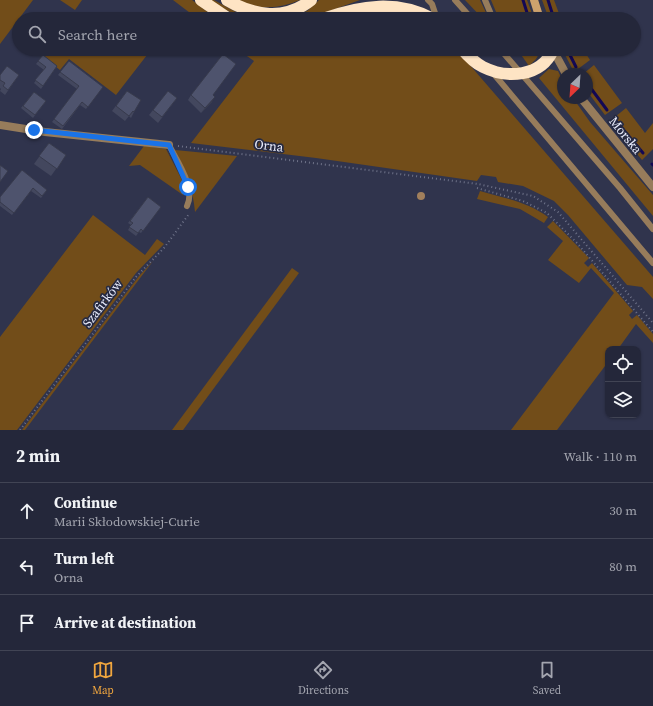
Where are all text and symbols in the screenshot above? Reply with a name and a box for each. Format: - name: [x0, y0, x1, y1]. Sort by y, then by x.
- search box: [12, 12, 641, 56]
- icon: search: [26, 23, 48, 45]
- text: Search here: [58, 24, 137, 45]
- north arrow: [557, 68, 593, 104]
- street label: Morska: [605, 113, 646, 158]
- route end: [25, 121, 43, 139]
- street label: Orna: [253, 135, 285, 156]
- route start: [179, 178, 197, 196]
- street label: Szafirków: [79, 276, 126, 331]
- map controls: [605, 346, 641, 418]
- button: locate: [605, 346, 641, 382]
- button: layers: [605, 382, 641, 418]
- text: 2 min: [16, 444, 60, 468]
- text: Walk · 110 m: [564, 448, 637, 465]
- text: Continue: [54, 492, 117, 513]
- icon: ahead: [16, 500, 38, 522]
- text: 30 m: [609, 502, 637, 519]
- text: Marii Skłodowskiej-Curie: [54, 513, 200, 530]
- text: Turn left: [54, 548, 114, 569]
- icon: left: [16, 556, 38, 578]
- text: 80 m: [609, 558, 637, 575]
- text: Orna: [54, 569, 83, 586]
- icon: arrive: [16, 612, 38, 634]
- text: Arrive at destination: [54, 612, 196, 633]
- tab: Map: [92, 659, 114, 698]
- tab: Directions: [298, 659, 349, 698]
- tab: Saved: [533, 659, 561, 698]

